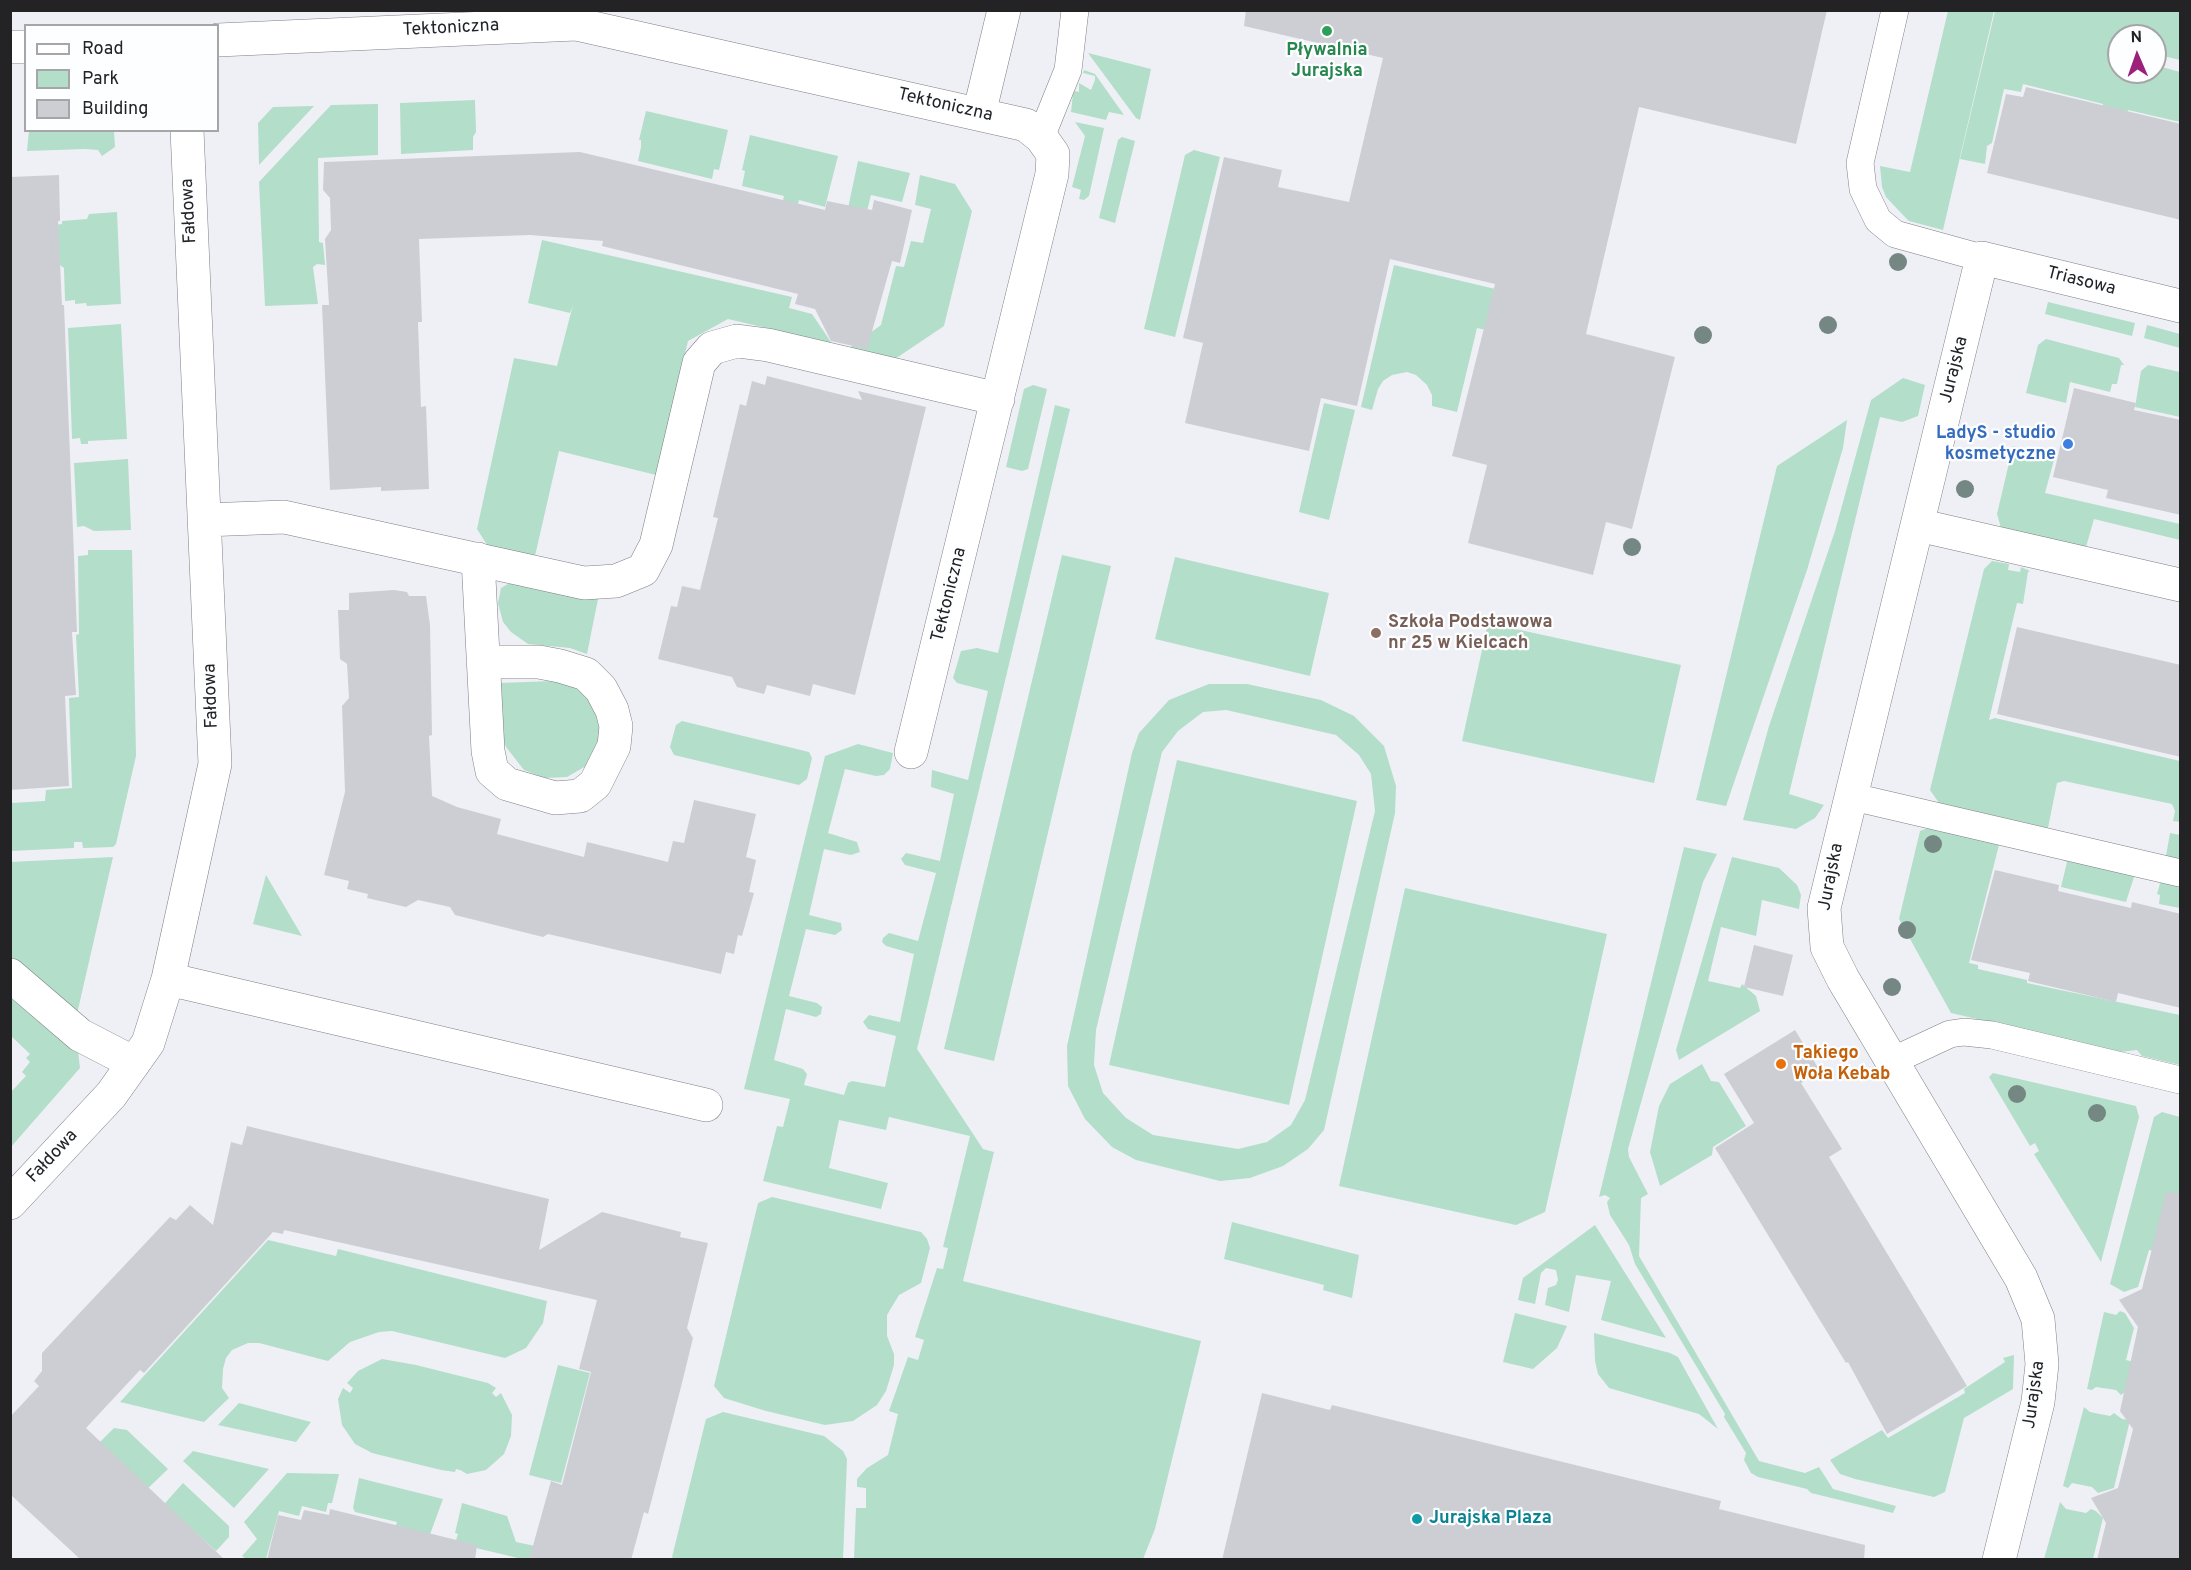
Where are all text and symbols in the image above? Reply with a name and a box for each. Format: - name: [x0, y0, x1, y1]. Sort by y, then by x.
- street label: Tektoniczna: [402, 16, 500, 42]
- legend: [24, 24, 219, 132]
- marker: Pływalnia Jurajska: [1320, 24, 1334, 38]
- north arrow: [2107, 24, 2167, 84]
- text: N: [2130, 28, 2143, 48]
- text: Road: [82, 38, 124, 61]
- place label: Pływalnia Jurajska: [1286, 40, 1368, 82]
- text: Park: [82, 68, 119, 91]
- street label: Tektoniczna: [895, 85, 995, 127]
- text: Building: [82, 98, 148, 121]
- street label: Fałdowa: [178, 178, 202, 244]
- street label: Triasowa: [2044, 263, 2118, 301]
- street label: Jurajska: [1936, 334, 1974, 406]
- place label: LadyS - studio kosmetyczne: [1936, 423, 2056, 466]
- marker: LadyS - studio kosmetyczne: [2061, 437, 2075, 451]
- street label: Tektoniczna: [928, 545, 972, 645]
- place label: Szkoła Podstawowa nr 25 w Kielcach: [1388, 612, 1553, 654]
- marker: Szkoła Podstawowa nr 25 w Kielcach: [1369, 626, 1383, 640]
- street label: Fałdowa: [200, 663, 224, 729]
- street label: Jurajska: [1815, 841, 1849, 913]
- place label: Takiego Woła Kebab: [1793, 1043, 1890, 1086]
- marker: Takiego Woła Kebab: [1774, 1057, 1788, 1071]
- street label: Fałdowa: [23, 1126, 83, 1188]
- street label: Jurajska: [2020, 1360, 2050, 1430]
- place label: Jurajska Plaza: [1429, 1508, 1552, 1530]
- marker: Jurajska Plaza: [1410, 1512, 1424, 1526]

